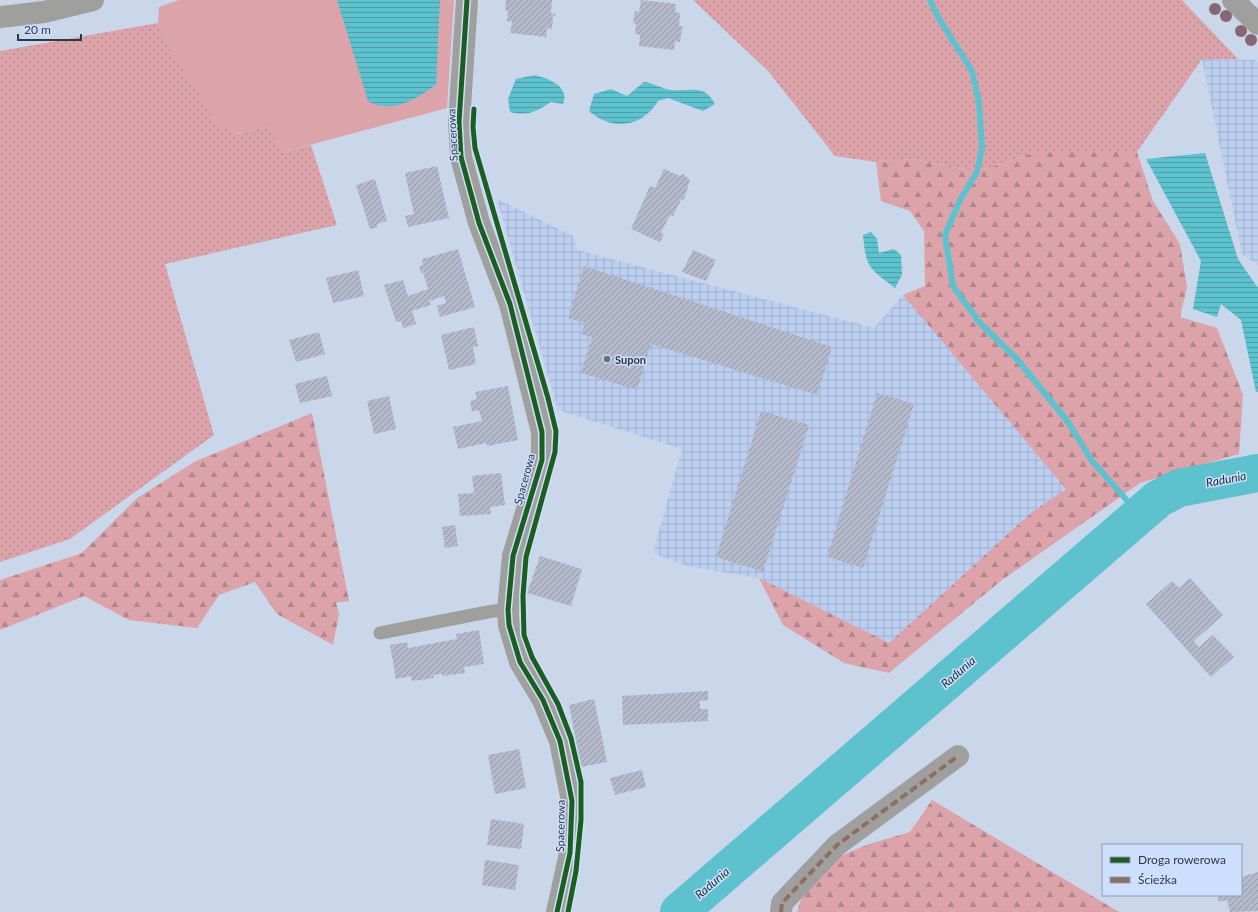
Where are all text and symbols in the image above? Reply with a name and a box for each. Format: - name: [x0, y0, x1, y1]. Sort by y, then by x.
- scale bar: [18, 16, 81, 42]
- text: 20 m: [24, 22, 51, 37]
- street label: Spacerowa: [444, 108, 460, 162]
- place label: Supon: [615, 353, 646, 366]
- marker: Supon: [602, 354, 612, 364]
- street label: Spacerowa: [511, 452, 537, 506]
- water label: Radunia: [1205, 468, 1247, 490]
- water label: Radunia: [938, 653, 978, 691]
- street label: Spacerowa: [553, 800, 567, 852]
- legend: [1102, 844, 1242, 896]
- text: Droga rowerowa: [1138, 852, 1226, 867]
- water label: Radunia: [692, 864, 732, 902]
- text: Ścieżka: [1138, 872, 1177, 887]

